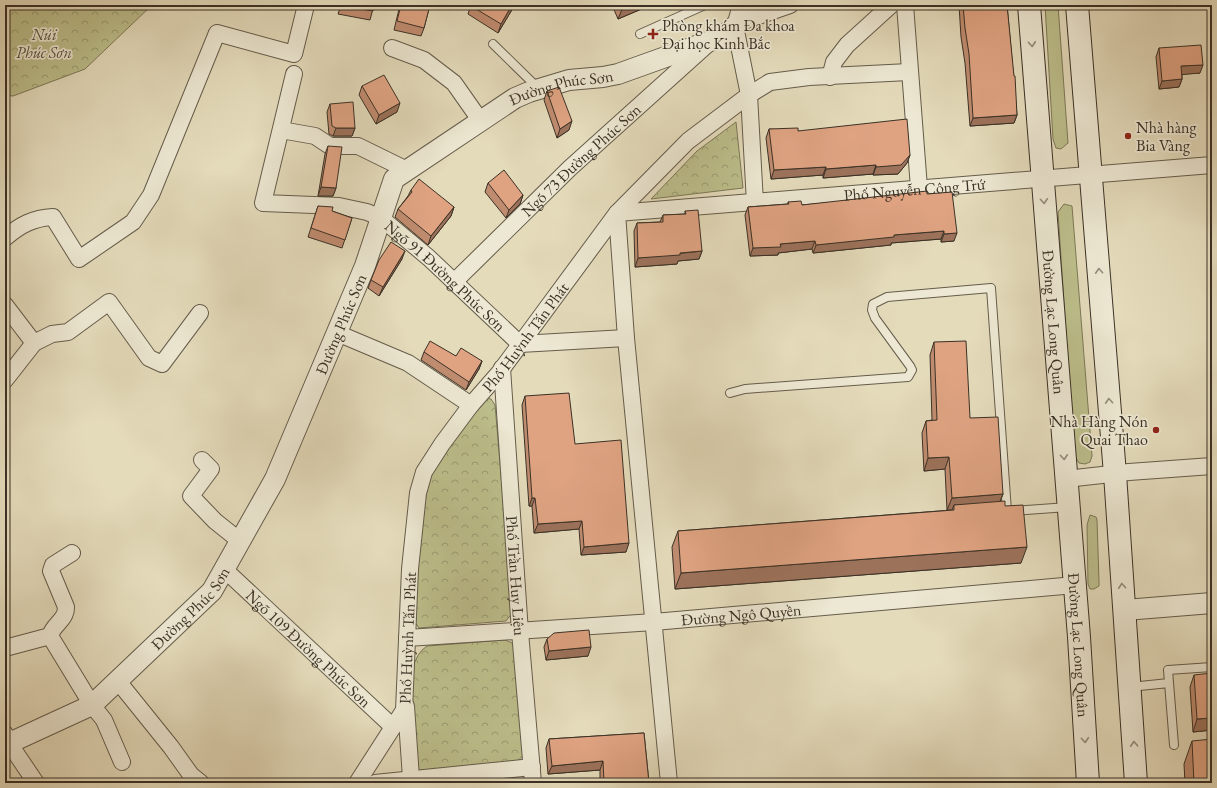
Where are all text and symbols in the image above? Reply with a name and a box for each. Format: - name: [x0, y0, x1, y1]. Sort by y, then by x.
- place label: Phòng khám Đa khoa Đại học Kinh Bắc: [662, 15, 795, 54]
- park label: Núi Phúc Sơn: [16, 24, 72, 63]
- marker: Phòng khám Đa khoa Đại học Kinh Bắc: [647, 28, 659, 40]
- one-way arrow: [1028, 41, 1037, 47]
- street label: Đường Phúc Sơn: [506, 65, 616, 110]
- street label: Ngõ 73 Đường Phúc Sơn: [517, 99, 646, 221]
- place label: Nhà hàng Bia Vàng: [1136, 117, 1198, 156]
- marker: Nhà hàng Bia Vàng: [1123, 131, 1133, 141]
- street label: Phố Nguyễn Công Trứ: [843, 173, 986, 206]
- one-way arrow: [1039, 198, 1048, 204]
- street label: Ngõ 91 Đường Phúc Sơn: [380, 216, 510, 337]
- street label: Đường Lạc Long Quân: [1037, 249, 1070, 396]
- one-way arrow: [1094, 268, 1103, 274]
- street label: Đường Phúc Sơn: [310, 270, 372, 378]
- street label: Phố Huỳnh Tấn Phát: [477, 278, 573, 397]
- one-way arrow: [1104, 398, 1113, 404]
- place label: Nhà Hàng Nón Quai Thao: [1051, 411, 1149, 450]
- marker: Nhà Hàng Nón Quai Thao: [1151, 425, 1161, 435]
- one-way arrow: [1059, 454, 1068, 460]
- street label: Phố Trần Huy Liệu: [501, 515, 530, 637]
- street label: Đường Phúc Sơn: [147, 563, 235, 655]
- street label: Phố Huỳnh Tấn Phát: [394, 571, 421, 704]
- street label: Đường Lạc Long Quân: [1063, 572, 1094, 718]
- one-way arrow: [1118, 583, 1127, 590]
- street label: Ngõ 109 Đường Phúc Sơn: [241, 585, 376, 713]
- street label: Đường Ngô Quyền: [680, 599, 803, 631]
- one-way arrow: [1081, 737, 1090, 743]
- one-way arrow: [1129, 741, 1138, 747]

